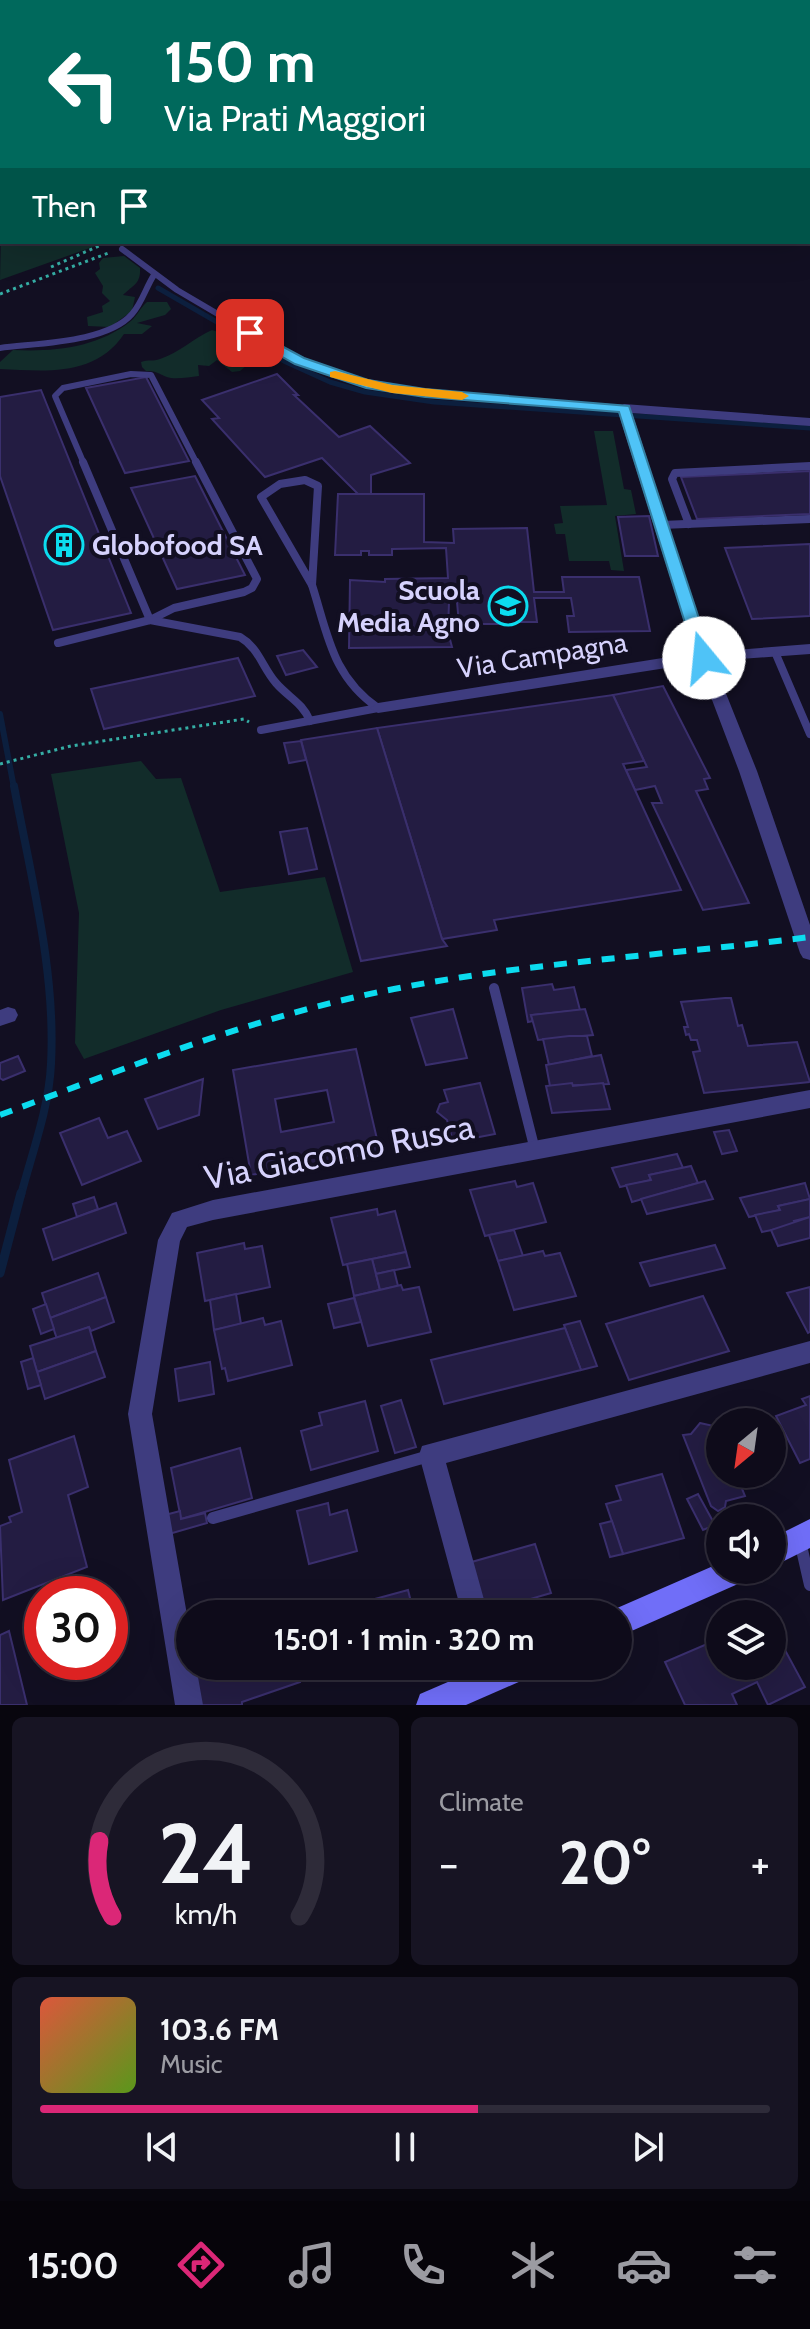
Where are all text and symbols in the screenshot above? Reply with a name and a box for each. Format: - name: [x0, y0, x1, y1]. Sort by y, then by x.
- text: 150 m: [164, 28, 316, 96]
- icon: left: [32, 32, 136, 136]
- text: Via Prati Maggiori: [164, 96, 426, 140]
- icon: arrive: [112, 184, 156, 228]
- text: Then: [32, 188, 96, 225]
- pin: [216, 299, 284, 367]
- icon: arrive: [228, 311, 272, 355]
- building icon: Globofood SA: [43, 524, 85, 566]
- place label: Globofood SA: [92, 528, 263, 562]
- place label: Scuola Media Agno: [337, 573, 480, 639]
- school or university icon: Scuola Media Agno: [487, 585, 529, 627]
- position arrow: [662, 616, 746, 700]
- street label: Via Campagna: [455, 625, 630, 685]
- street label: Via Giacomo Rusca: [201, 1105, 478, 1199]
- north arrow: [706, 1408, 786, 1488]
- map controls: [706, 1408, 786, 1680]
- button: sound: [706, 1504, 786, 1584]
- speed limit sign: 30: [24, 1576, 128, 1680]
- button: layers: [706, 1600, 786, 1680]
- text: 15:01 · 1 min · 320 m: [274, 1621, 534, 1658]
- text: Climate: [439, 1786, 524, 1818]
- text: 24: [158, 1803, 253, 1904]
- text: 20°: [559, 1826, 650, 1899]
- text: −: [439, 1837, 458, 1890]
- text: +: [751, 1837, 770, 1890]
- text: km/h: [174, 1896, 237, 1931]
- text: 103.6 FM: [160, 2011, 279, 2048]
- text: Music: [160, 2048, 223, 2080]
- icon: previous: [140, 2125, 184, 2169]
- icon: pause: [383, 2125, 427, 2169]
- icon: next: [626, 2125, 670, 2169]
- icon: directions: [173, 2237, 229, 2293]
- icon: music: [284, 2237, 340, 2293]
- icon: phone: [395, 2237, 451, 2293]
- icon: climate: [505, 2237, 561, 2293]
- icon: car: [616, 2237, 672, 2293]
- icon: filters: [727, 2237, 783, 2293]
- text: 15:00: [27, 2243, 119, 2287]

